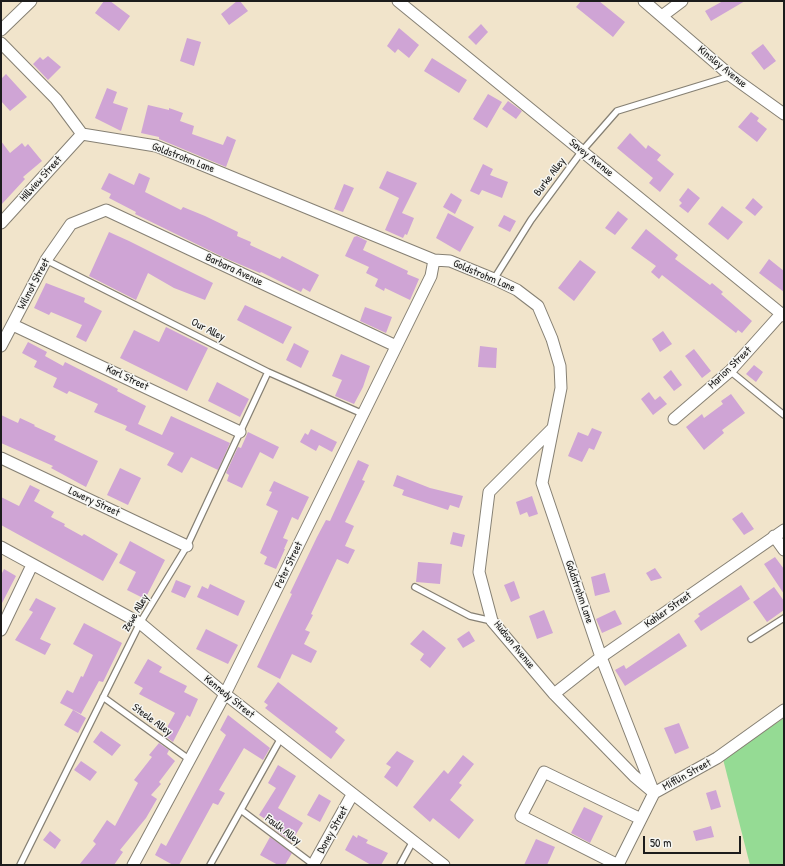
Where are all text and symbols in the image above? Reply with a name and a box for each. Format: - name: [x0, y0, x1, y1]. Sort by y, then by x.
- street label: Kinsley Avenue: [695, 43, 749, 91]
- street label: Savey Avenue: [566, 136, 616, 180]
- street label: Goldstrohm Lane: [150, 140, 216, 176]
- street label: Hillview Street: [17, 153, 65, 205]
- street label: Burke Alley: [531, 155, 569, 199]
- street label: Barbara Avenue: [203, 251, 265, 289]
- street label: Wilmot Street: [15, 256, 53, 312]
- street label: Goldstrohm Lane: [451, 257, 517, 295]
- street label: Our Alley: [189, 316, 227, 344]
- street label: Marion Street: [706, 344, 754, 392]
- street label: Karl Street: [104, 362, 150, 394]
- street label: Lowery Street: [66, 484, 122, 520]
- street label: Peter Street: [272, 540, 306, 590]
- street label: Goldstrohm Lane: [562, 559, 596, 625]
- street label: Kahler Street: [642, 589, 694, 631]
- street label: Zewe Alley: [120, 592, 152, 634]
- street label: Hudson Avenue: [491, 618, 537, 672]
- street label: Kennedy Street: [201, 673, 257, 721]
- street label: Steele Alley: [129, 701, 175, 739]
- street label: Mifflin Street: [660, 756, 714, 794]
- street label: Doney Street: [315, 804, 351, 856]
- street label: Faulk Alley: [262, 812, 304, 848]
- scale bar: [645, 828, 743, 854]
- text: 50 m: [650, 834, 671, 851]

